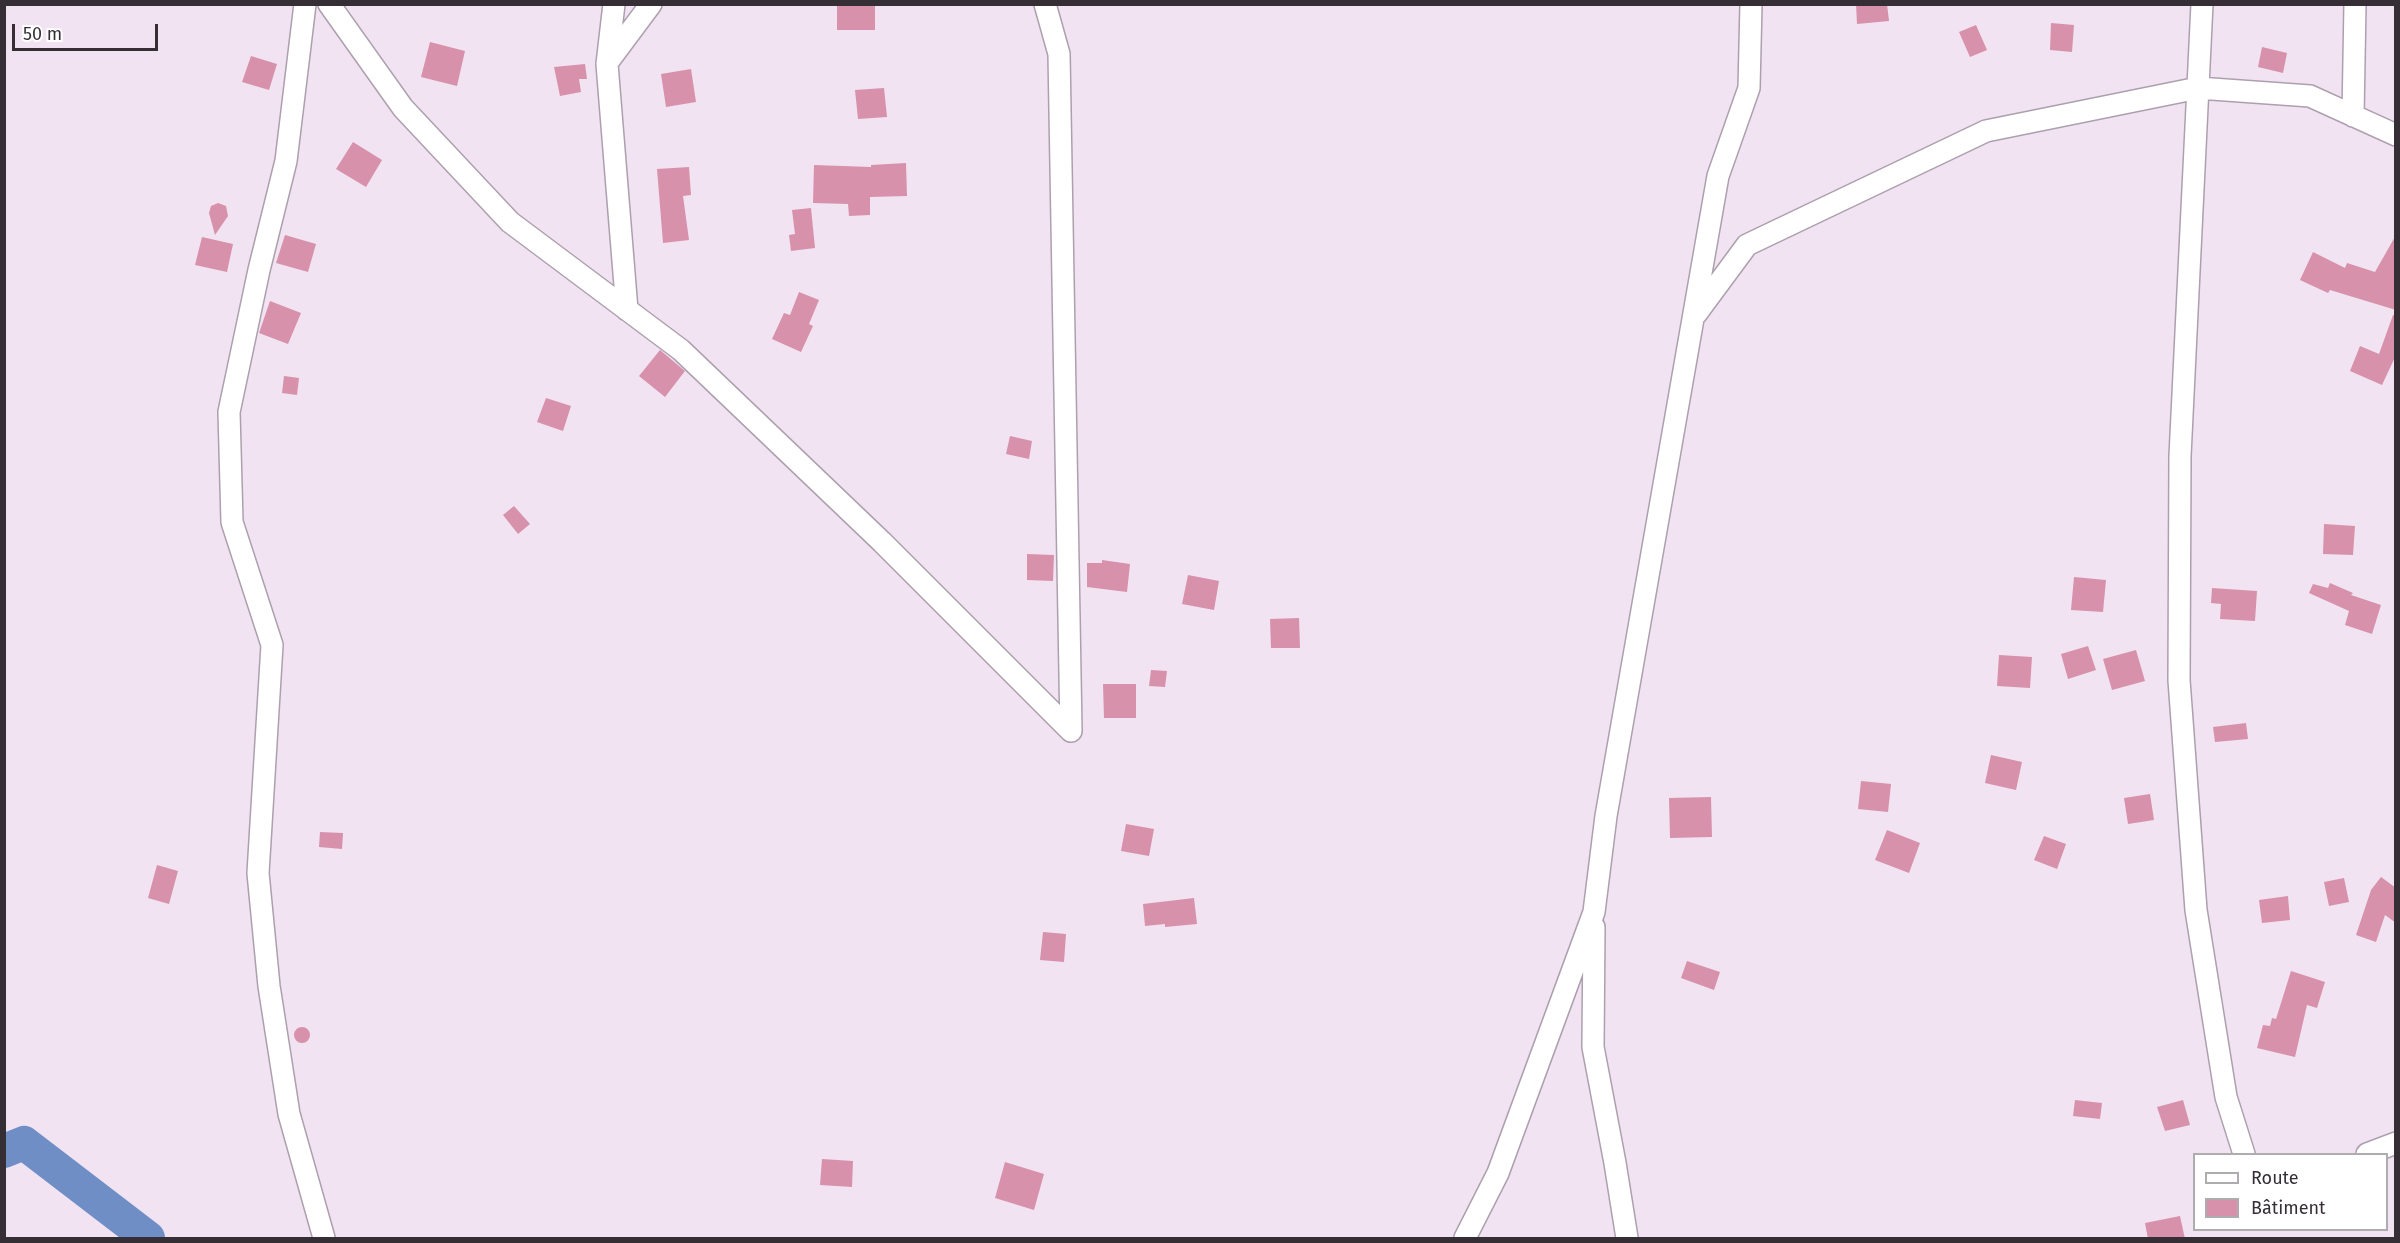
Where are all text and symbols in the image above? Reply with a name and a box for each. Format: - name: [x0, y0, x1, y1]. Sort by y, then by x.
- scale bar: [15, 12, 160, 50]
- text: 50 m: [23, 23, 62, 45]
- legend: [2193, 1153, 2388, 1231]
- text: Route: [2251, 1167, 2299, 1189]
- text: Bâtiment: [2251, 1197, 2326, 1219]

